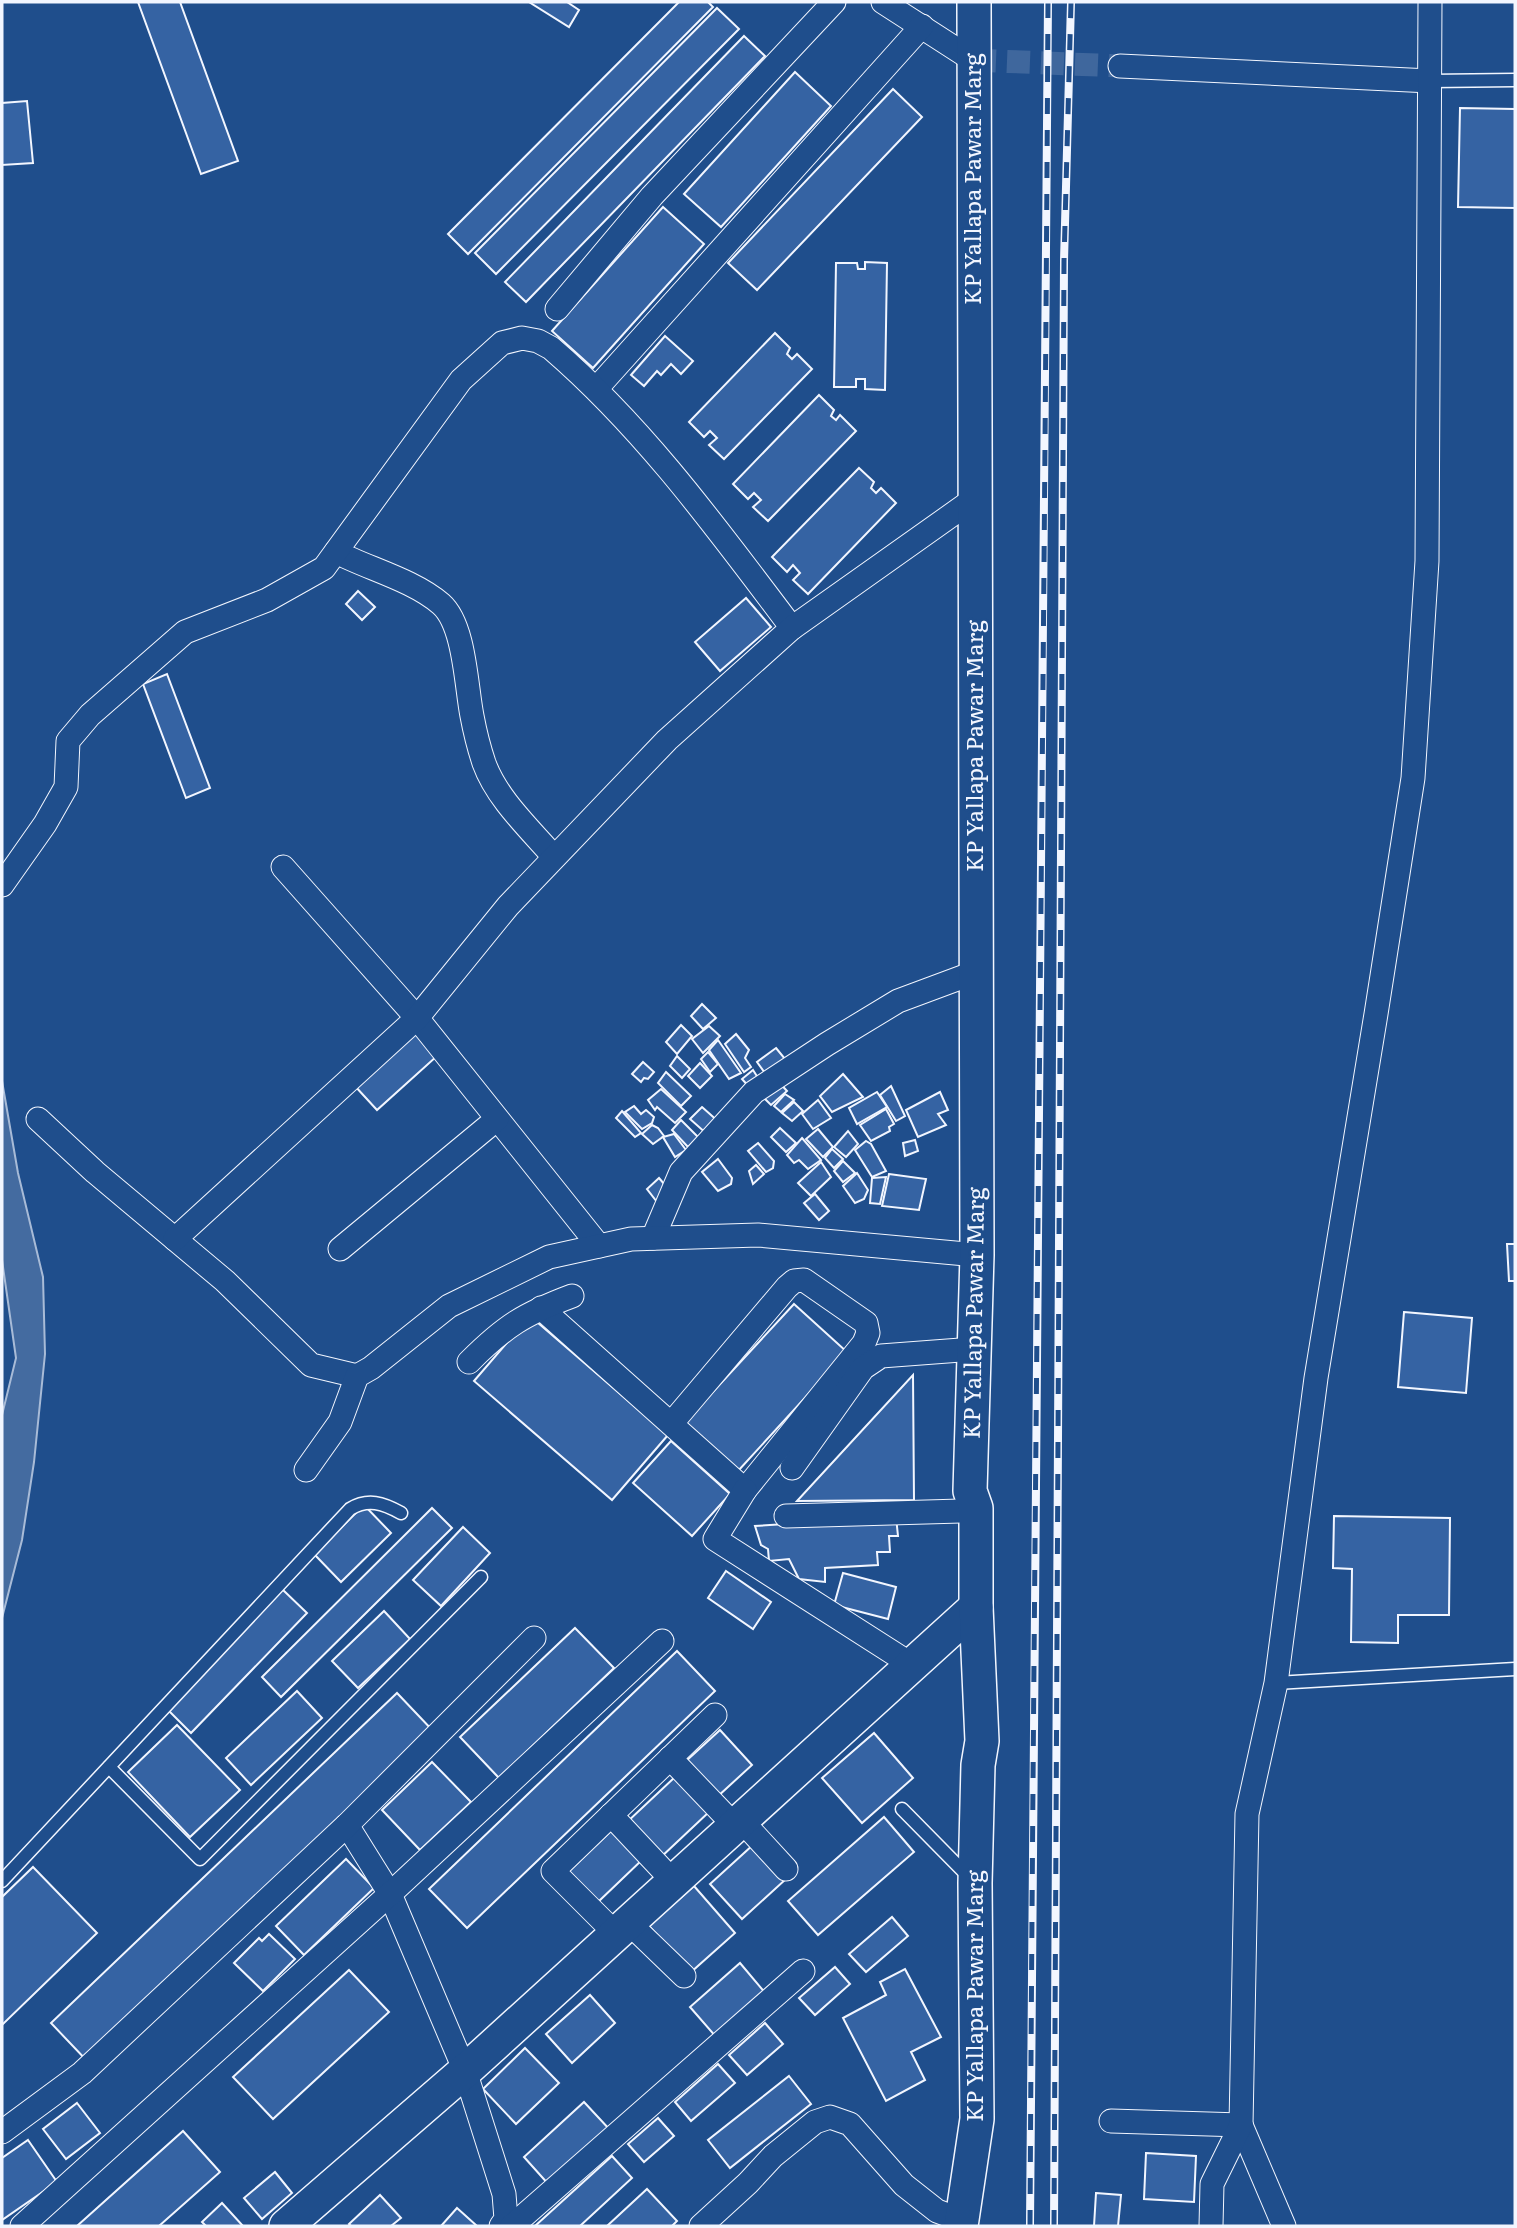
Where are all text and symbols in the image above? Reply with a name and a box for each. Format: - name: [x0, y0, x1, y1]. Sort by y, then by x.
- street label: KP Yallapa Pawar Marg: [954, 53, 988, 305]
- street label: KP Yallapa Pawar Marg: [956, 620, 990, 872]
- street label: KP Yallapa Pawar Marg: [953, 1186, 991, 1439]
- street label: KP Yallapa Pawar Marg: [956, 1870, 990, 2122]

